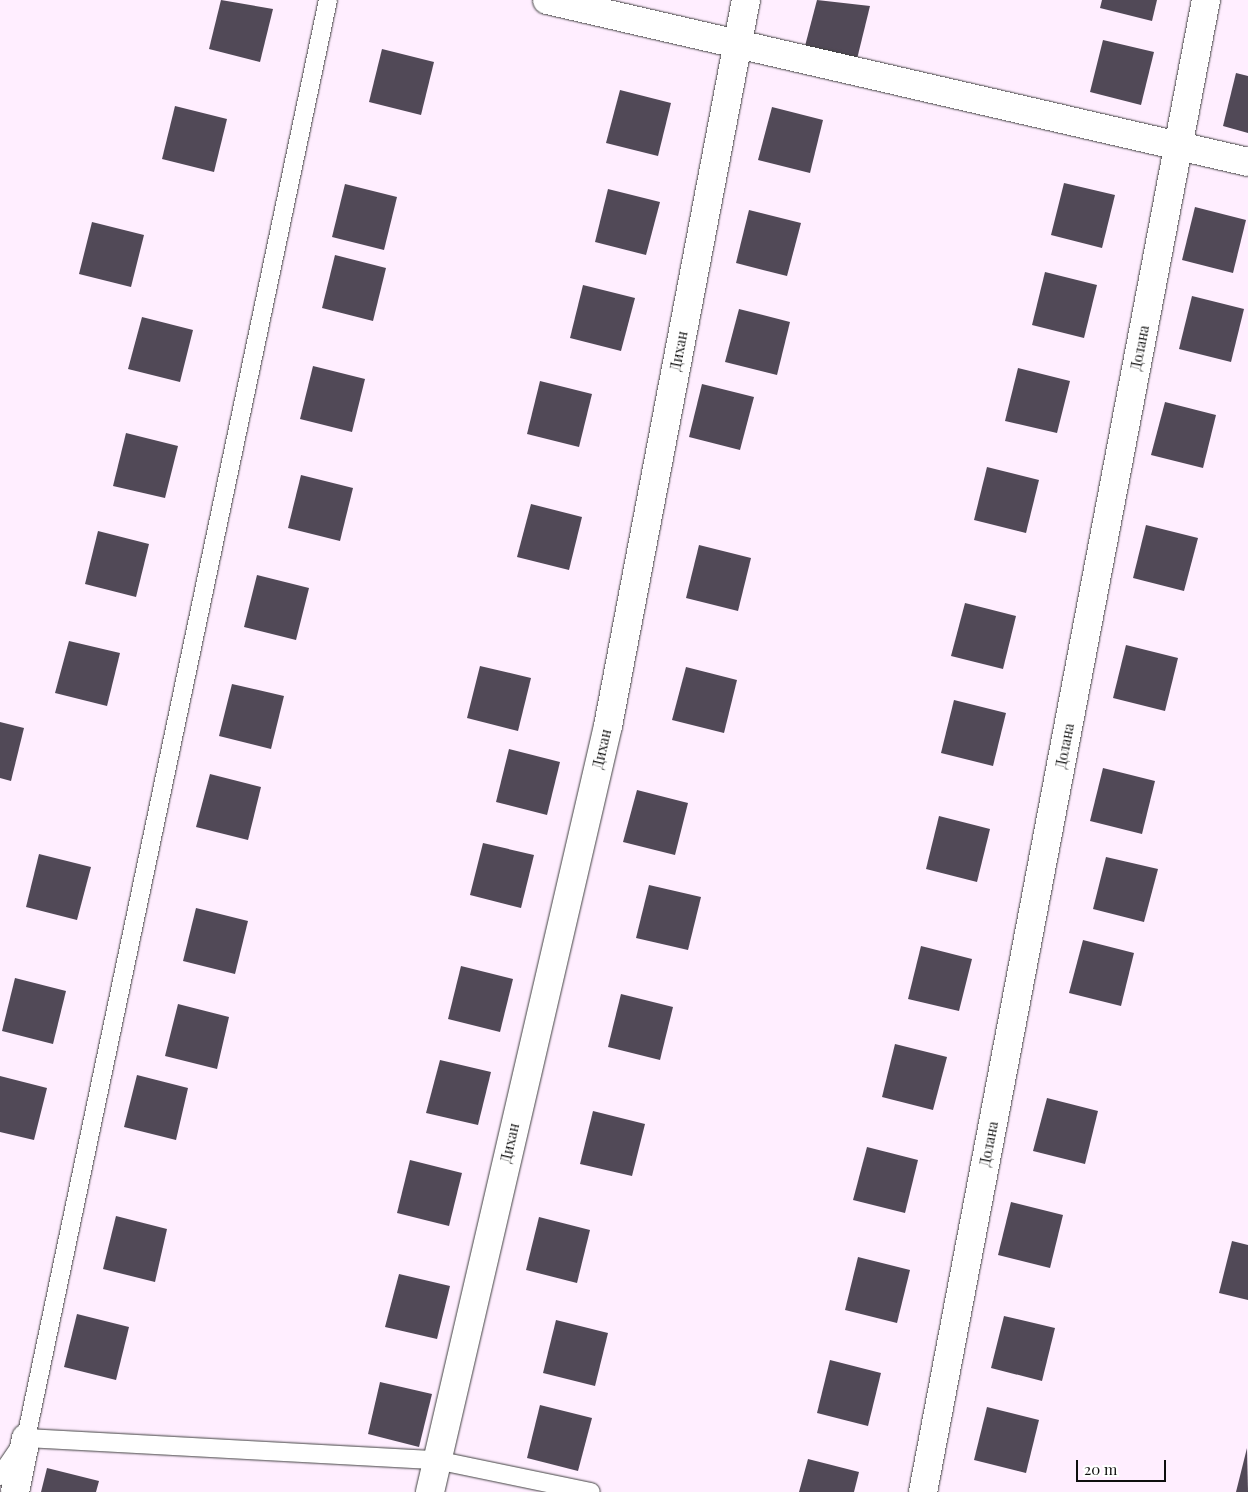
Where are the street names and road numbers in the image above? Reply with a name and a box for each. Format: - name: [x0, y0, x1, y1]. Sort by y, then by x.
- street label: Долана: [1127, 324, 1153, 372]
- street label: Дихан: [667, 330, 691, 372]
- street label: Долана: [1052, 722, 1078, 770]
- street label: Дихан: [589, 727, 615, 771]
- street label: Долана: [976, 1120, 1002, 1168]
- street label: Дихан: [497, 1121, 523, 1165]

